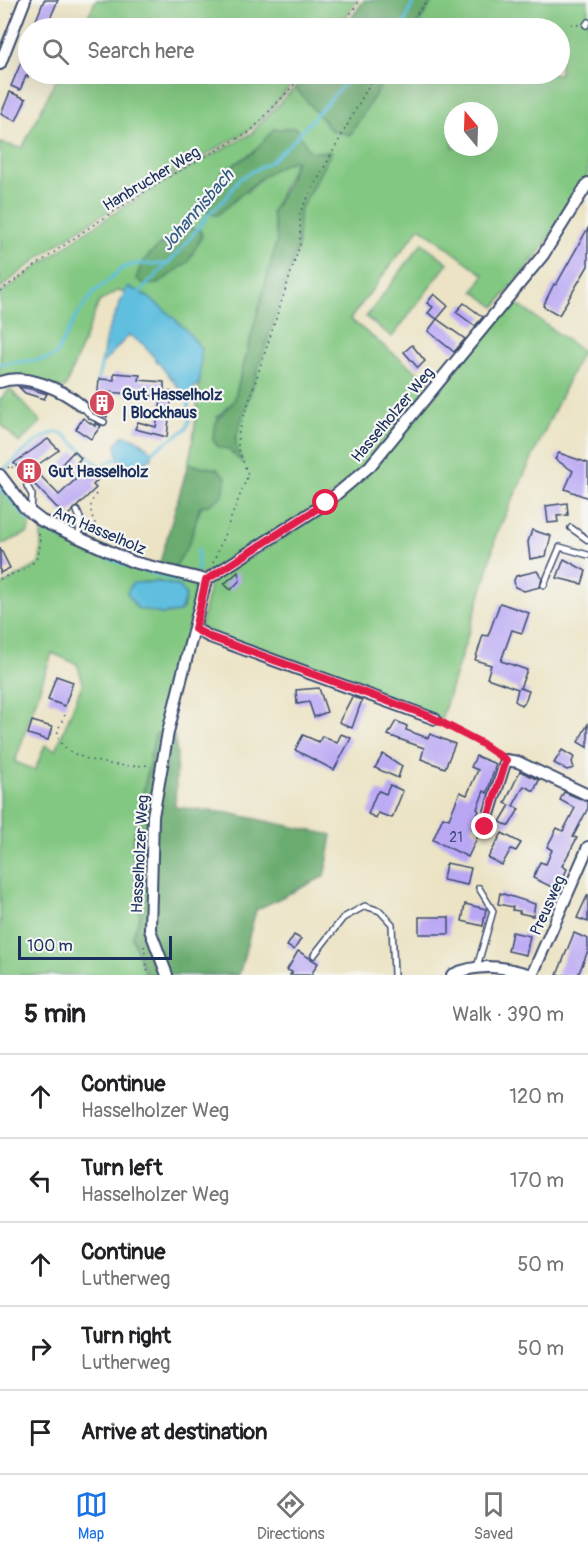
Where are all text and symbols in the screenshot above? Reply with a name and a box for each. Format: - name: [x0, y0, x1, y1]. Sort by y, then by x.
- search box: [18, 18, 570, 84]
- icon: search: [39, 35, 72, 68]
- text: Search here: [87, 37, 194, 65]
- north arrow: [444, 102, 498, 156]
- street label: Hanbrucher Weg: [99, 142, 204, 216]
- water label: Johannisbach: [156, 164, 240, 256]
- street label: Hasselholzer Weg: [347, 363, 439, 466]
- place label: Gut Hasselholz | Blockhaus: [122, 385, 223, 423]
- building icon: Gut Hasselholz | Blockhaus: [87, 388, 117, 418]
- building icon: Gut Hasselholz: [14, 456, 44, 486]
- place label: Gut Hasselholz: [48, 462, 149, 482]
- route start: [312, 489, 338, 515]
- street label: Am Hasselholz: [50, 502, 149, 560]
- street label: Hasselholzer Weg: [127, 794, 153, 914]
- route end: [471, 813, 497, 839]
- house number: 21: [449, 829, 463, 846]
- street label: Preusweg: [526, 872, 570, 939]
- scale bar: [18, 933, 172, 960]
- text: 100 m: [27, 936, 73, 956]
- text: 5 min: [24, 998, 86, 1030]
- text: Walk · 390 m: [452, 1002, 564, 1027]
- text: Continue: [81, 1070, 165, 1098]
- icon: ahead: [24, 1080, 57, 1113]
- text: 120 m: [509, 1084, 564, 1109]
- text: Hasselholzer Weg: [81, 1098, 229, 1123]
- text: Turn left: [81, 1154, 163, 1182]
- icon: left: [24, 1164, 57, 1197]
- text: 170 m: [510, 1168, 564, 1193]
- text: Hasselholzer Weg: [81, 1182, 229, 1207]
- text: Continue: [81, 1238, 165, 1266]
- icon: ahead: [24, 1248, 57, 1281]
- text: 50 m: [517, 1252, 564, 1277]
- text: Lutherweg: [81, 1266, 170, 1291]
- text: Turn right: [81, 1322, 171, 1350]
- icon: right: [24, 1332, 57, 1365]
- text: 50 m: [517, 1336, 564, 1361]
- text: Lutherweg: [81, 1350, 170, 1375]
- icon: arrive: [24, 1416, 57, 1449]
- text: Arrive at destination: [81, 1418, 267, 1446]
- tab: Map: [75, 1488, 108, 1544]
- tab: Directions: [257, 1488, 325, 1544]
- tab: Saved: [474, 1488, 513, 1544]

